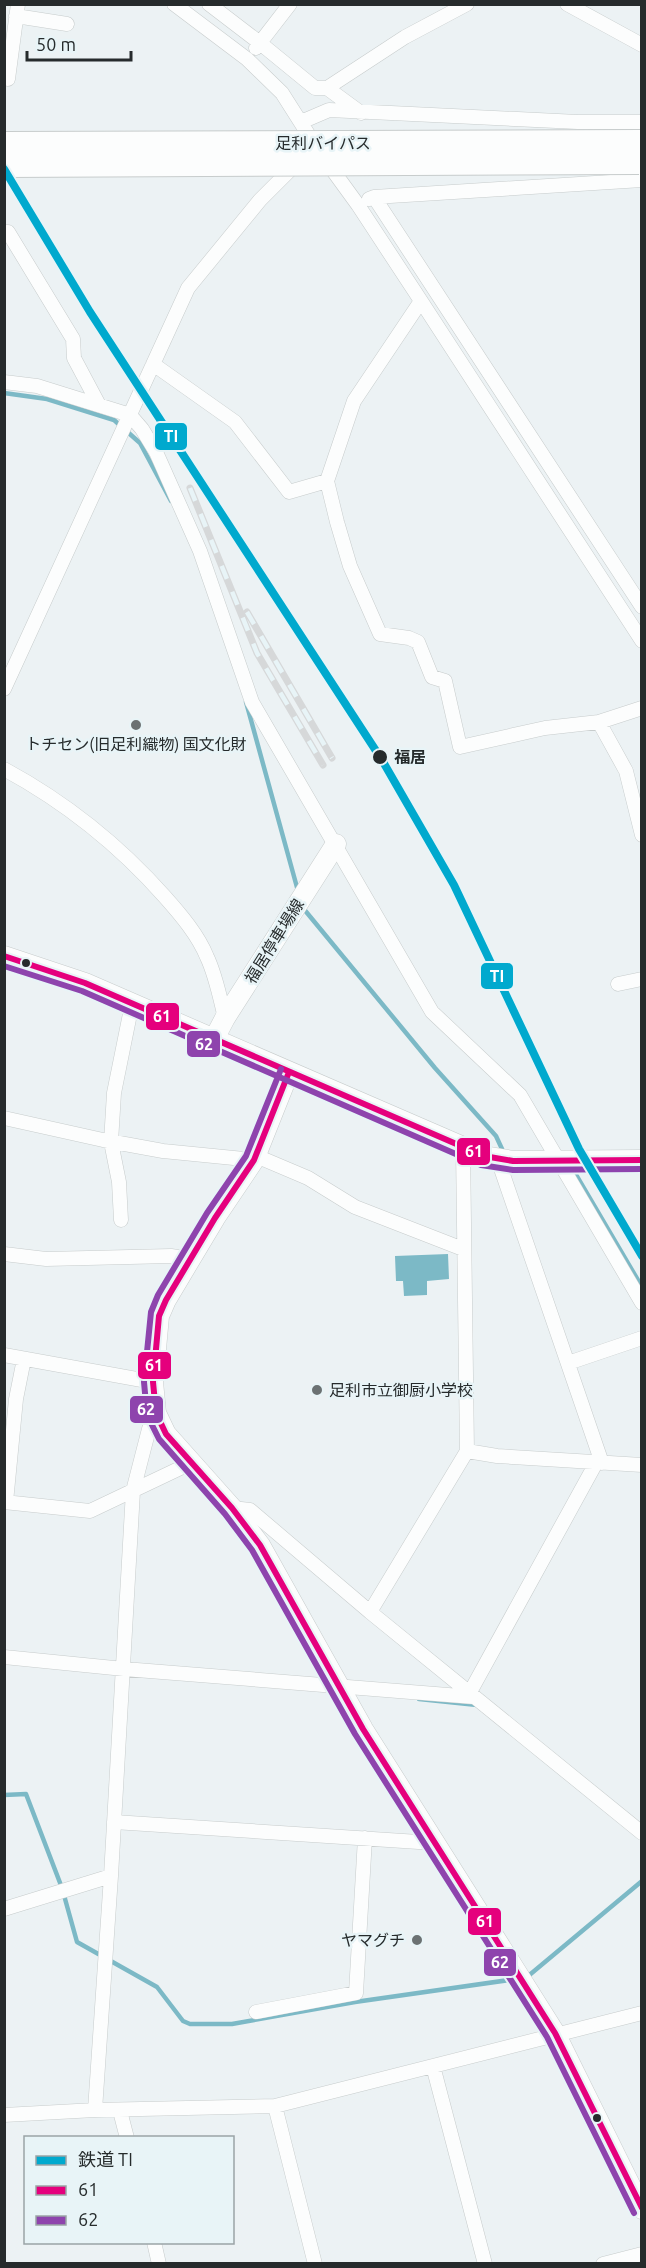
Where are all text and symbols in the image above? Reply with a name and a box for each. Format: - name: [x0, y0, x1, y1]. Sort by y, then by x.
- scale bar: [27, 24, 130, 62]
- text: 50 m: [36, 34, 76, 54]
- street label: 足利バイパス: [275, 134, 371, 152]
- line badge: TI: [154, 422, 188, 451]
- text: TI: [164, 427, 178, 445]
- marker: トチセン(旧足利織物) 国文化財: [129, 718, 143, 732]
- place label: トチセン(旧足利織物) 国文化財: [25, 735, 247, 754]
- marker: 福居: [371, 748, 389, 766]
- place label: 福居: [394, 748, 426, 766]
- street label: 福居停車場線: [241, 896, 307, 986]
- unlabelled marker: [20, 957, 32, 969]
- line badge: TI: [480, 962, 514, 990]
- text: TI: [490, 967, 504, 985]
- line badge: 61: [145, 1002, 180, 1031]
- text: 61: [153, 1007, 171, 1025]
- line badge: 62: [186, 1030, 221, 1058]
- text: 62: [195, 1035, 213, 1053]
- line badge: 61: [456, 1137, 491, 1166]
- text: 61: [465, 1142, 483, 1160]
- line badge: 61: [137, 1351, 172, 1380]
- text: 61: [145, 1356, 163, 1374]
- place label: 足利市立御厨小学校: [329, 1381, 473, 1399]
- marker: 足利市立御厨小学校: [310, 1383, 324, 1397]
- line badge: 62: [129, 1395, 164, 1424]
- text: 62: [137, 1400, 155, 1418]
- line badge: 61: [467, 1907, 502, 1936]
- text: 61: [476, 1912, 494, 1930]
- place label: ヤマグチ: [341, 1931, 405, 1949]
- marker: ヤマグチ: [410, 1933, 424, 1947]
- line badge: 62: [483, 1948, 517, 1977]
- text: 62: [491, 1953, 509, 1971]
- unlabelled marker: [591, 2112, 603, 2124]
- legend: [24, 2136, 234, 2244]
- text: 鉄道 TI: [78, 2149, 133, 2169]
- text: 61: [78, 2179, 98, 2199]
- text: 62: [78, 2209, 98, 2229]

